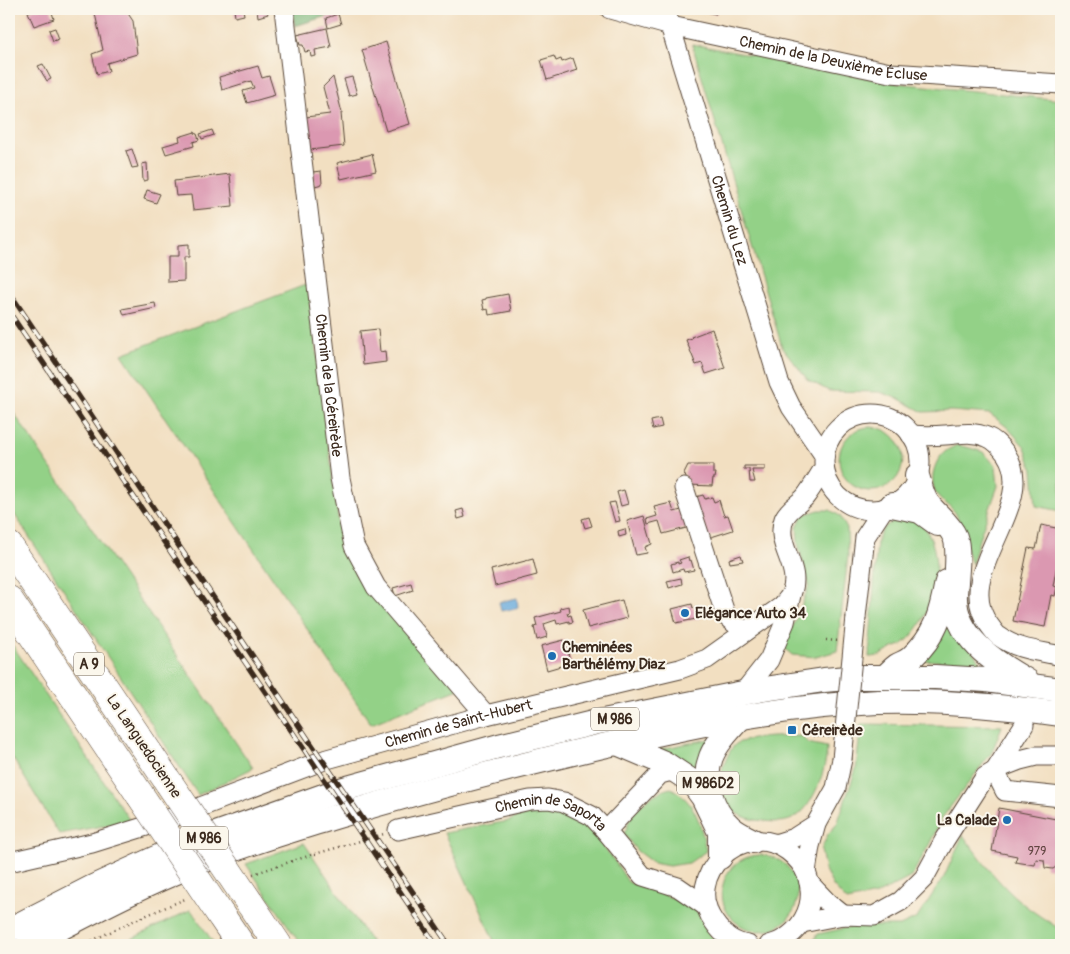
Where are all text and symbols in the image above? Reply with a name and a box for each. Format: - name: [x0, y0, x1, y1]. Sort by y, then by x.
- street label: Chemin de la Deuxième Écluse: [737, 32, 928, 85]
- street label: Chemin du Lez: [706, 173, 752, 268]
- street label: Chemin de la Céreirède: [310, 313, 346, 459]
- place label: Elégance Auto 34: [695, 604, 807, 623]
- marker: Elégance Auto 34: [679, 607, 691, 619]
- place label: Cheminées Barthélémy Diaz: [562, 638, 665, 674]
- marker: Cheminées Barthélémy Diaz: [546, 650, 558, 662]
- road number: A 9: [74, 652, 104, 676]
- street label: La Languedocienne: [102, 691, 186, 802]
- street label: Chemin de Saint-Hubert: [383, 695, 535, 753]
- road number: M 986: [591, 708, 639, 731]
- place label: Céreirède: [802, 721, 863, 740]
- marker: Céreirède: [786, 724, 798, 736]
- road number: M 986D2: [677, 771, 739, 794]
- street label: Chemin de Saporta: [493, 790, 610, 836]
- place label: La Calade: [937, 811, 998, 830]
- marker: La Calade: [1001, 814, 1013, 826]
- road number: M 986: [180, 826, 228, 850]
- house number: 979: [1028, 844, 1046, 859]

